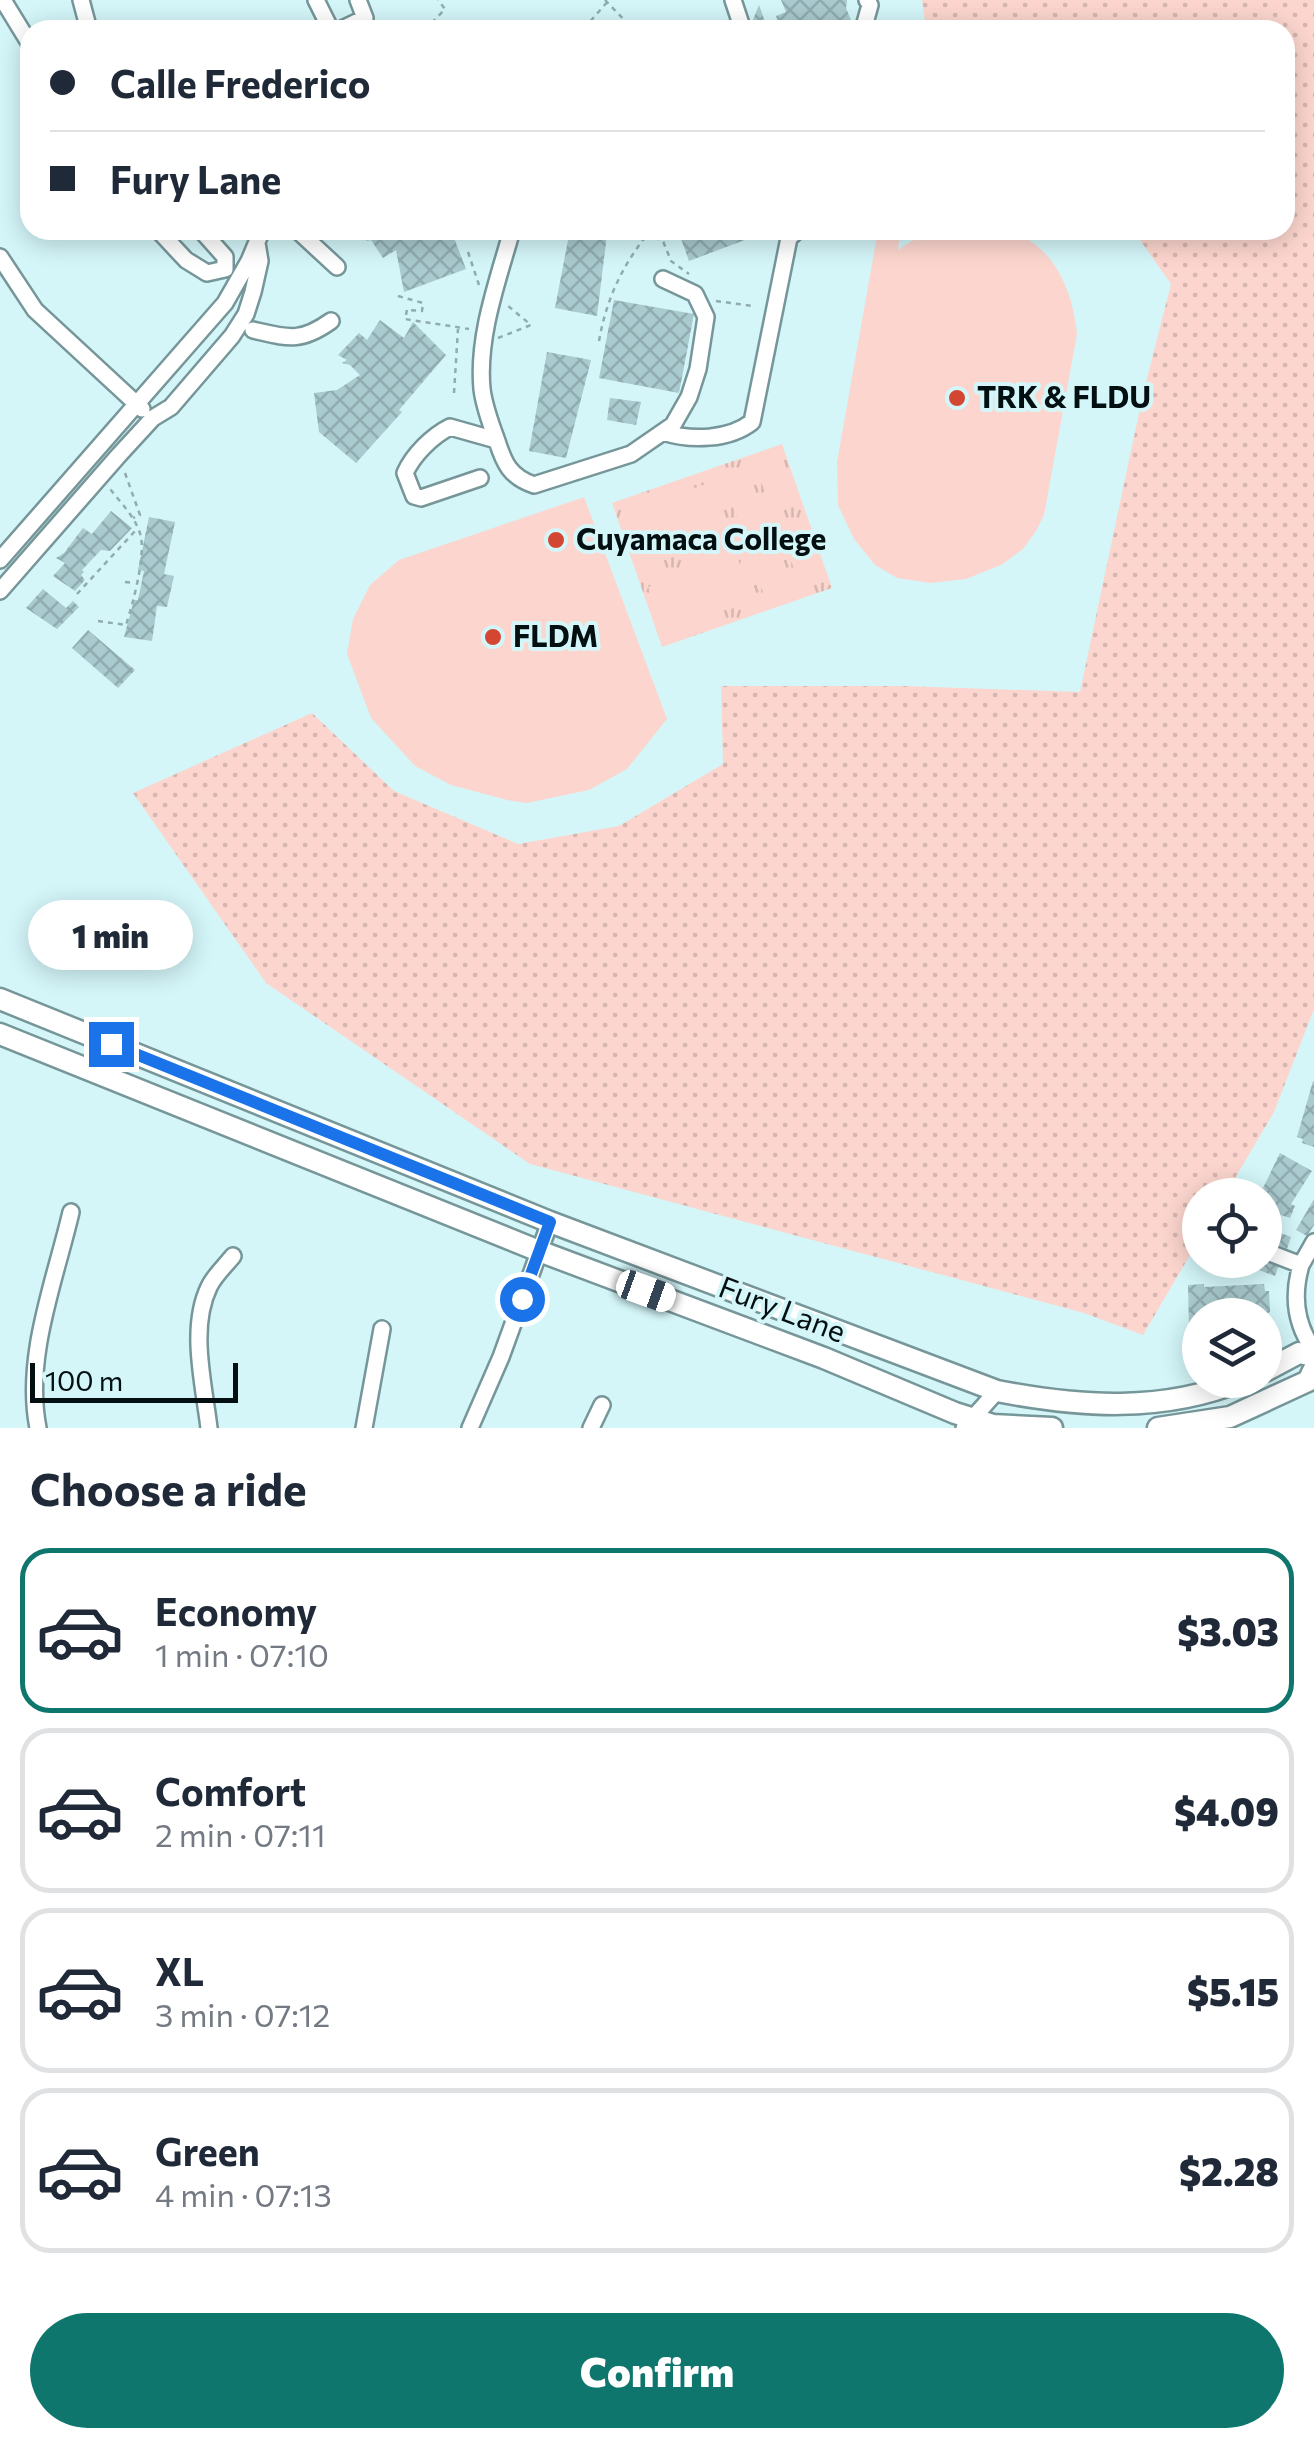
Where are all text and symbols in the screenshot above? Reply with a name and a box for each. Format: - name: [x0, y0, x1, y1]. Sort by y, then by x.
- text: Calle Frederico: [110, 59, 370, 106]
- text: Fury Lane: [110, 155, 281, 202]
- place label: TRK & FLDU: [977, 377, 1151, 414]
- marker: TRK & FLDU: [946, 387, 968, 409]
- place label: Cuyamaca College: [576, 519, 826, 556]
- marker: Cuyamaca College: [545, 529, 567, 551]
- place label: FLDM: [513, 616, 598, 653]
- marker: FLDM: [482, 626, 504, 648]
- callout: 1 min: [28, 899, 194, 969]
- text: 1 min: [72, 915, 149, 955]
- route end: [89, 1022, 134, 1067]
- map controls: [1182, 1178, 1282, 1398]
- button: locate: [1182, 1178, 1282, 1278]
- car: [613, 1267, 679, 1315]
- street label: Fury Lane: [714, 1267, 851, 1349]
- route start: [500, 1277, 545, 1322]
- button: layers: [1182, 1298, 1282, 1398]
- scale bar: [30, 1358, 238, 1402]
- text: 100 m: [45, 1363, 123, 1397]
- text: Choose a ride: [30, 1460, 307, 1515]
- icon: car: [35, 1586, 125, 1676]
- text: Economy: [155, 1587, 317, 1634]
- text: $3.03: [1177, 1607, 1279, 1654]
- text: 1 min · 07:10: [155, 1634, 329, 1674]
- icon: car: [35, 1766, 125, 1856]
- text: Comfort: [155, 1767, 306, 1814]
- text: $4.09: [1174, 1787, 1279, 1834]
- text: 2 min · 07:11: [155, 1814, 326, 1854]
- icon: car: [35, 1946, 125, 2036]
- text: XL: [155, 1947, 204, 1994]
- text: $5.15: [1187, 1967, 1279, 2014]
- text: 3 min · 07:12: [155, 1994, 330, 2034]
- icon: car: [35, 2126, 125, 2216]
- text: Green: [155, 2127, 260, 2174]
- text: $2.28: [1179, 2147, 1279, 2194]
- text: 4 min · 07:13: [155, 2174, 332, 2214]
- button: Confirm: [30, 2313, 1284, 2428]

